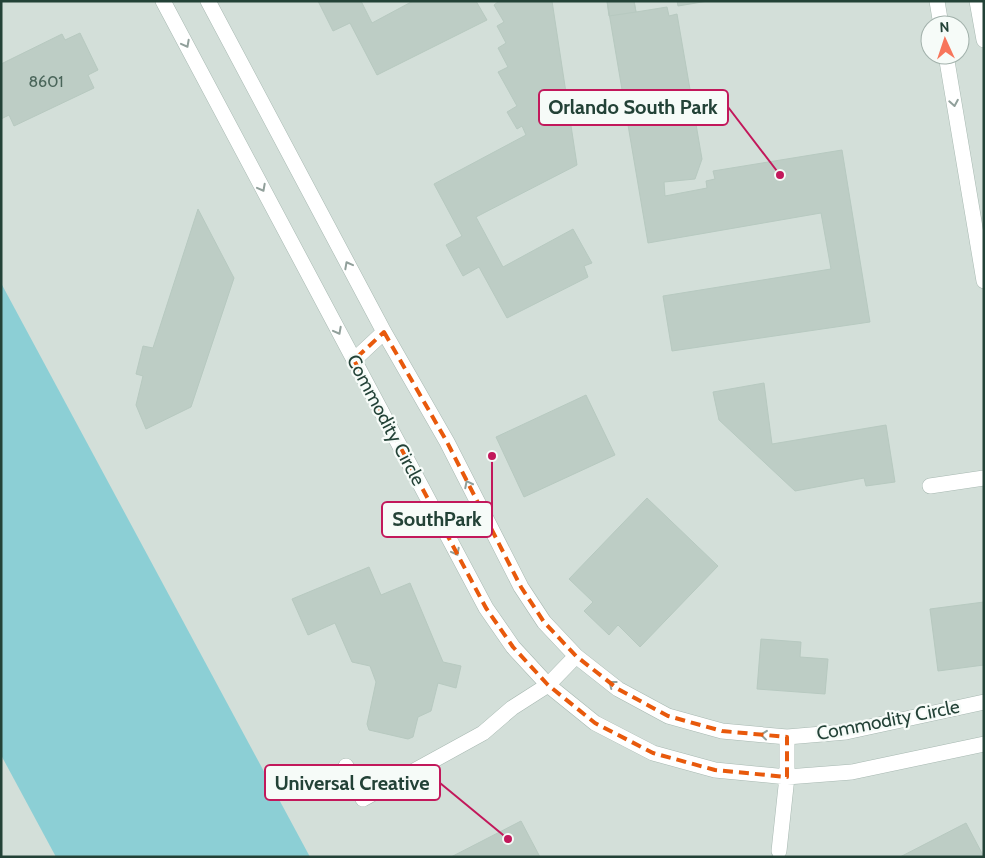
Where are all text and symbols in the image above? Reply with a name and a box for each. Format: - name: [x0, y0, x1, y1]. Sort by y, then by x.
- north arrow: [920, 15, 970, 65]
- text: N: [939, 18, 950, 36]
- one-way arrow: [179, 39, 189, 48]
- house number: 8601: [28, 72, 64, 91]
- callout: Orlando South Park: [539, 90, 728, 125]
- text: Orlando South Park: [548, 95, 718, 119]
- one-way arrow: [948, 99, 958, 107]
- one-way arrow: [256, 182, 266, 191]
- one-way arrow: [344, 261, 354, 270]
- one-way arrow: [332, 326, 342, 335]
- street label: Commodity Circle: [342, 350, 430, 490]
- one-way arrow: [464, 480, 474, 489]
- callout: SouthPark: [382, 502, 492, 537]
- text: SouthPark: [392, 507, 482, 531]
- one-way arrow: [450, 546, 460, 555]
- one-way arrow: [609, 682, 618, 690]
- street label: Commodity Circle: [814, 695, 962, 745]
- one-way arrow: [759, 730, 767, 741]
- callout: Universal Creative: [265, 765, 440, 800]
- text: Universal Creative: [274, 771, 430, 795]

